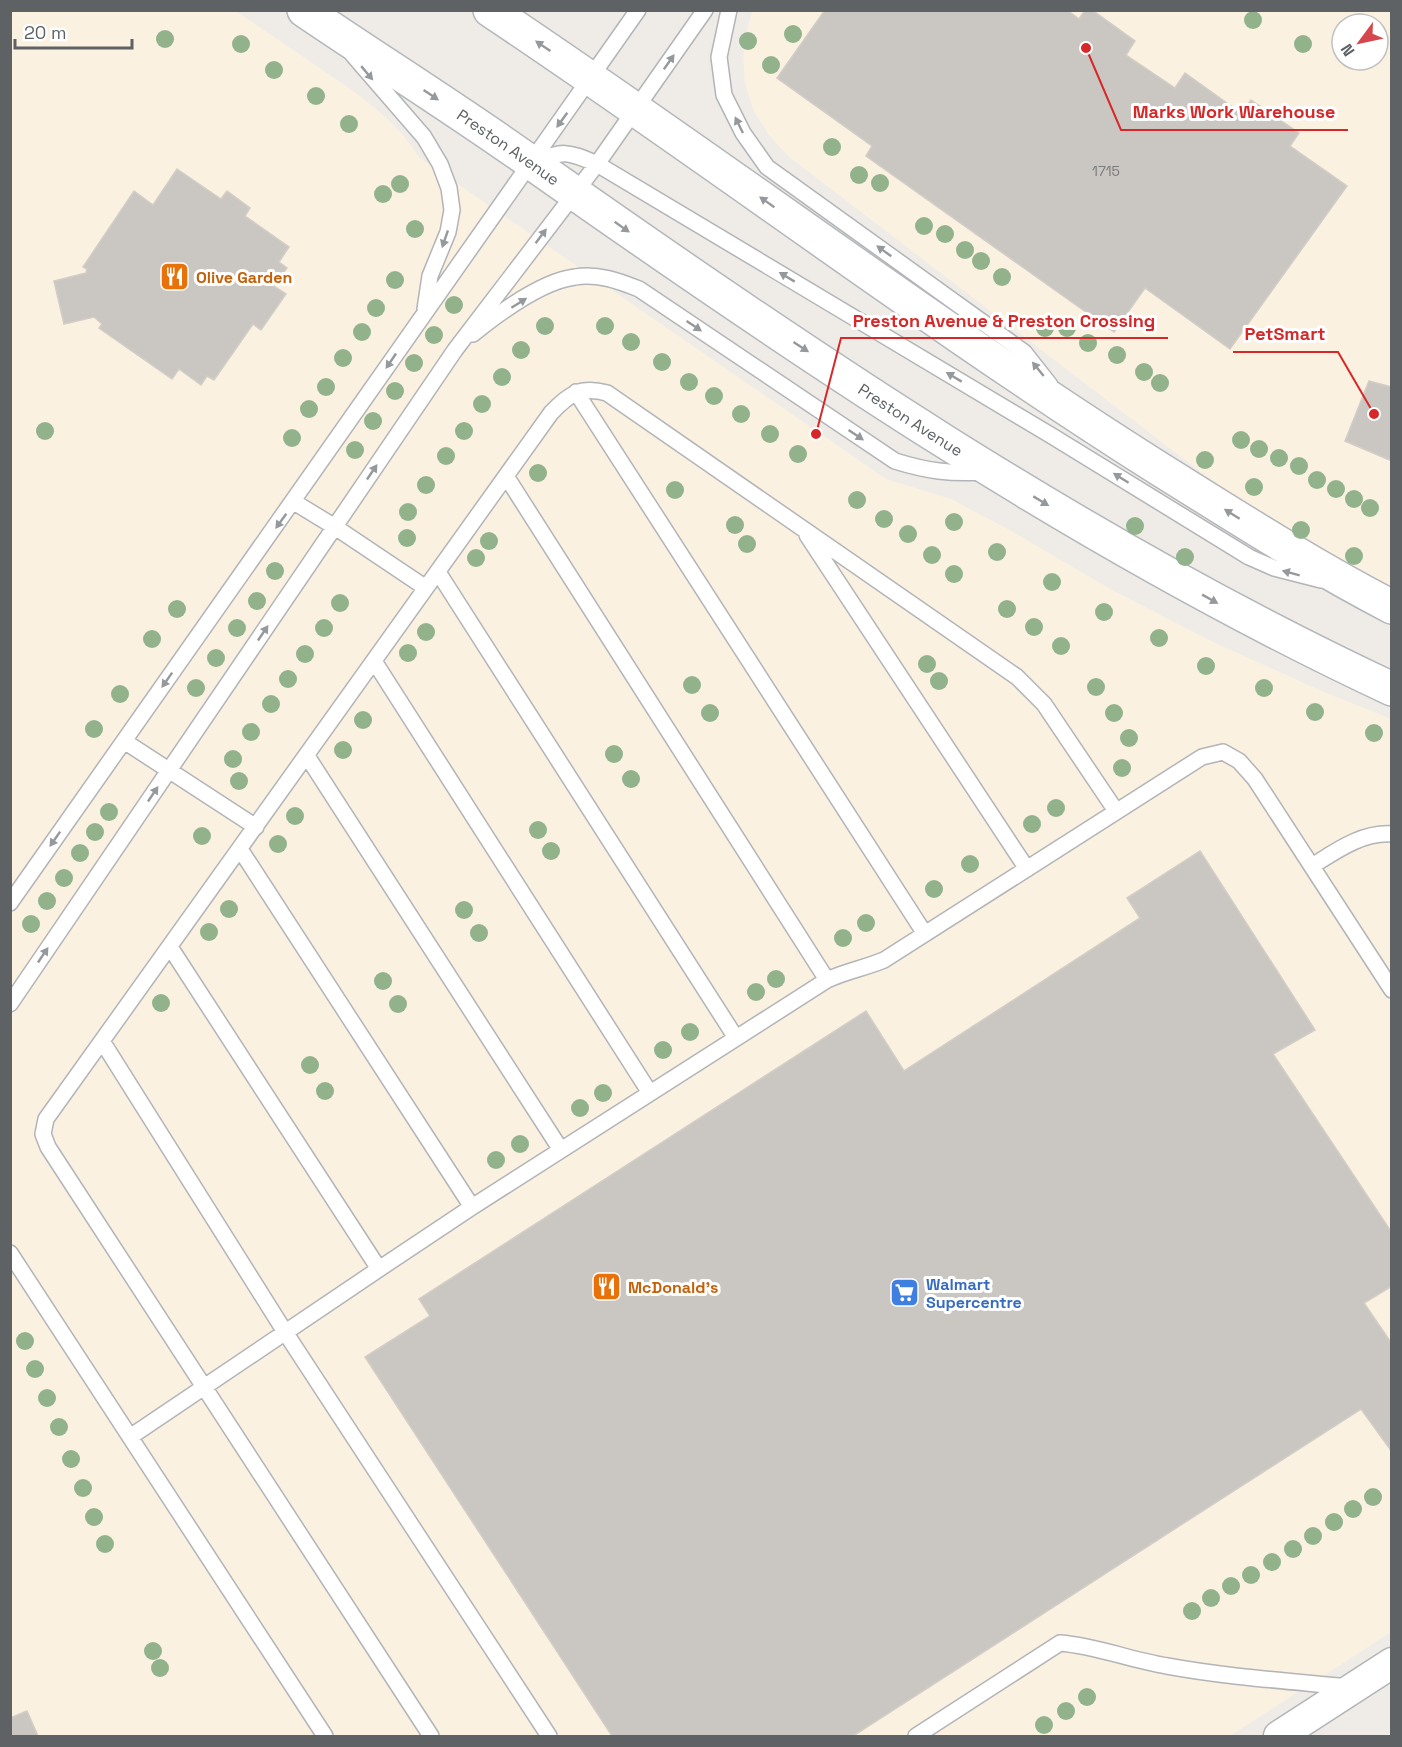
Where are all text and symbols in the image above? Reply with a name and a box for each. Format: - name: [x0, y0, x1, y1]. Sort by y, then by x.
- scale bar: [15, 12, 132, 50]
- north arrow: [1330, 12, 1390, 72]
- text: 20 m: [24, 21, 67, 44]
- text: N: [1336, 40, 1360, 60]
- one-way arrow: [535, 41, 551, 52]
- one-way arrow: [663, 55, 675, 71]
- one-way arrow: [360, 65, 373, 80]
- one-way arrow: [423, 89, 439, 100]
- callout: Marks Work Warehouse: [1121, 94, 1348, 130]
- text: Marks Work Warehouse: [1133, 100, 1335, 123]
- street label: Preston Avenue: [453, 104, 564, 190]
- one-way arrow: [556, 112, 568, 128]
- one-way arrow: [734, 116, 743, 133]
- house number: 1715: [1092, 162, 1120, 180]
- one-way arrow: [760, 196, 776, 208]
- one-way arrow: [614, 221, 630, 232]
- one-way arrow: [535, 229, 547, 245]
- one-way arrow: [440, 230, 450, 248]
- one-way arrow: [876, 245, 892, 257]
- restaurant icon: Olive Garden: [159, 261, 191, 293]
- place label: Olive Garden: [196, 267, 292, 288]
- one-way arrow: [778, 272, 795, 282]
- one-way arrow: [511, 297, 527, 308]
- callout: Preston Avenue & Preston Crossing: [841, 302, 1168, 338]
- text: Preston Avenue & Preston Crossing: [853, 309, 1155, 332]
- callout: PetSmart: [1233, 316, 1338, 352]
- one-way arrow: [686, 321, 703, 332]
- text: PetSmart: [1245, 322, 1325, 345]
- one-way arrow: [793, 341, 809, 353]
- one-way arrow: [385, 352, 397, 368]
- one-way arrow: [1032, 362, 1044, 377]
- one-way arrow: [945, 372, 962, 382]
- street label: Preston Avenue: [854, 379, 967, 461]
- one-way arrow: [848, 429, 864, 441]
- one-way arrow: [366, 464, 378, 480]
- one-way arrow: [1113, 473, 1129, 484]
- one-way arrow: [1033, 496, 1049, 507]
- one-way arrow: [1224, 509, 1240, 520]
- one-way arrow: [275, 514, 287, 529]
- one-way arrow: [1281, 568, 1299, 577]
- one-way arrow: [1202, 594, 1219, 604]
- one-way arrow: [257, 625, 268, 641]
- one-way arrow: [162, 672, 174, 687]
- one-way arrow: [147, 786, 158, 802]
- one-way arrow: [49, 831, 61, 847]
- one-way arrow: [37, 948, 49, 964]
- restaurant icon: McDonald's: [591, 1271, 623, 1303]
- place label: Walmart Supercentre: [926, 1274, 1022, 1313]
- place label: McDonald's: [628, 1277, 718, 1298]
- supermarket icon: Walmart Supercentre: [889, 1277, 921, 1309]

